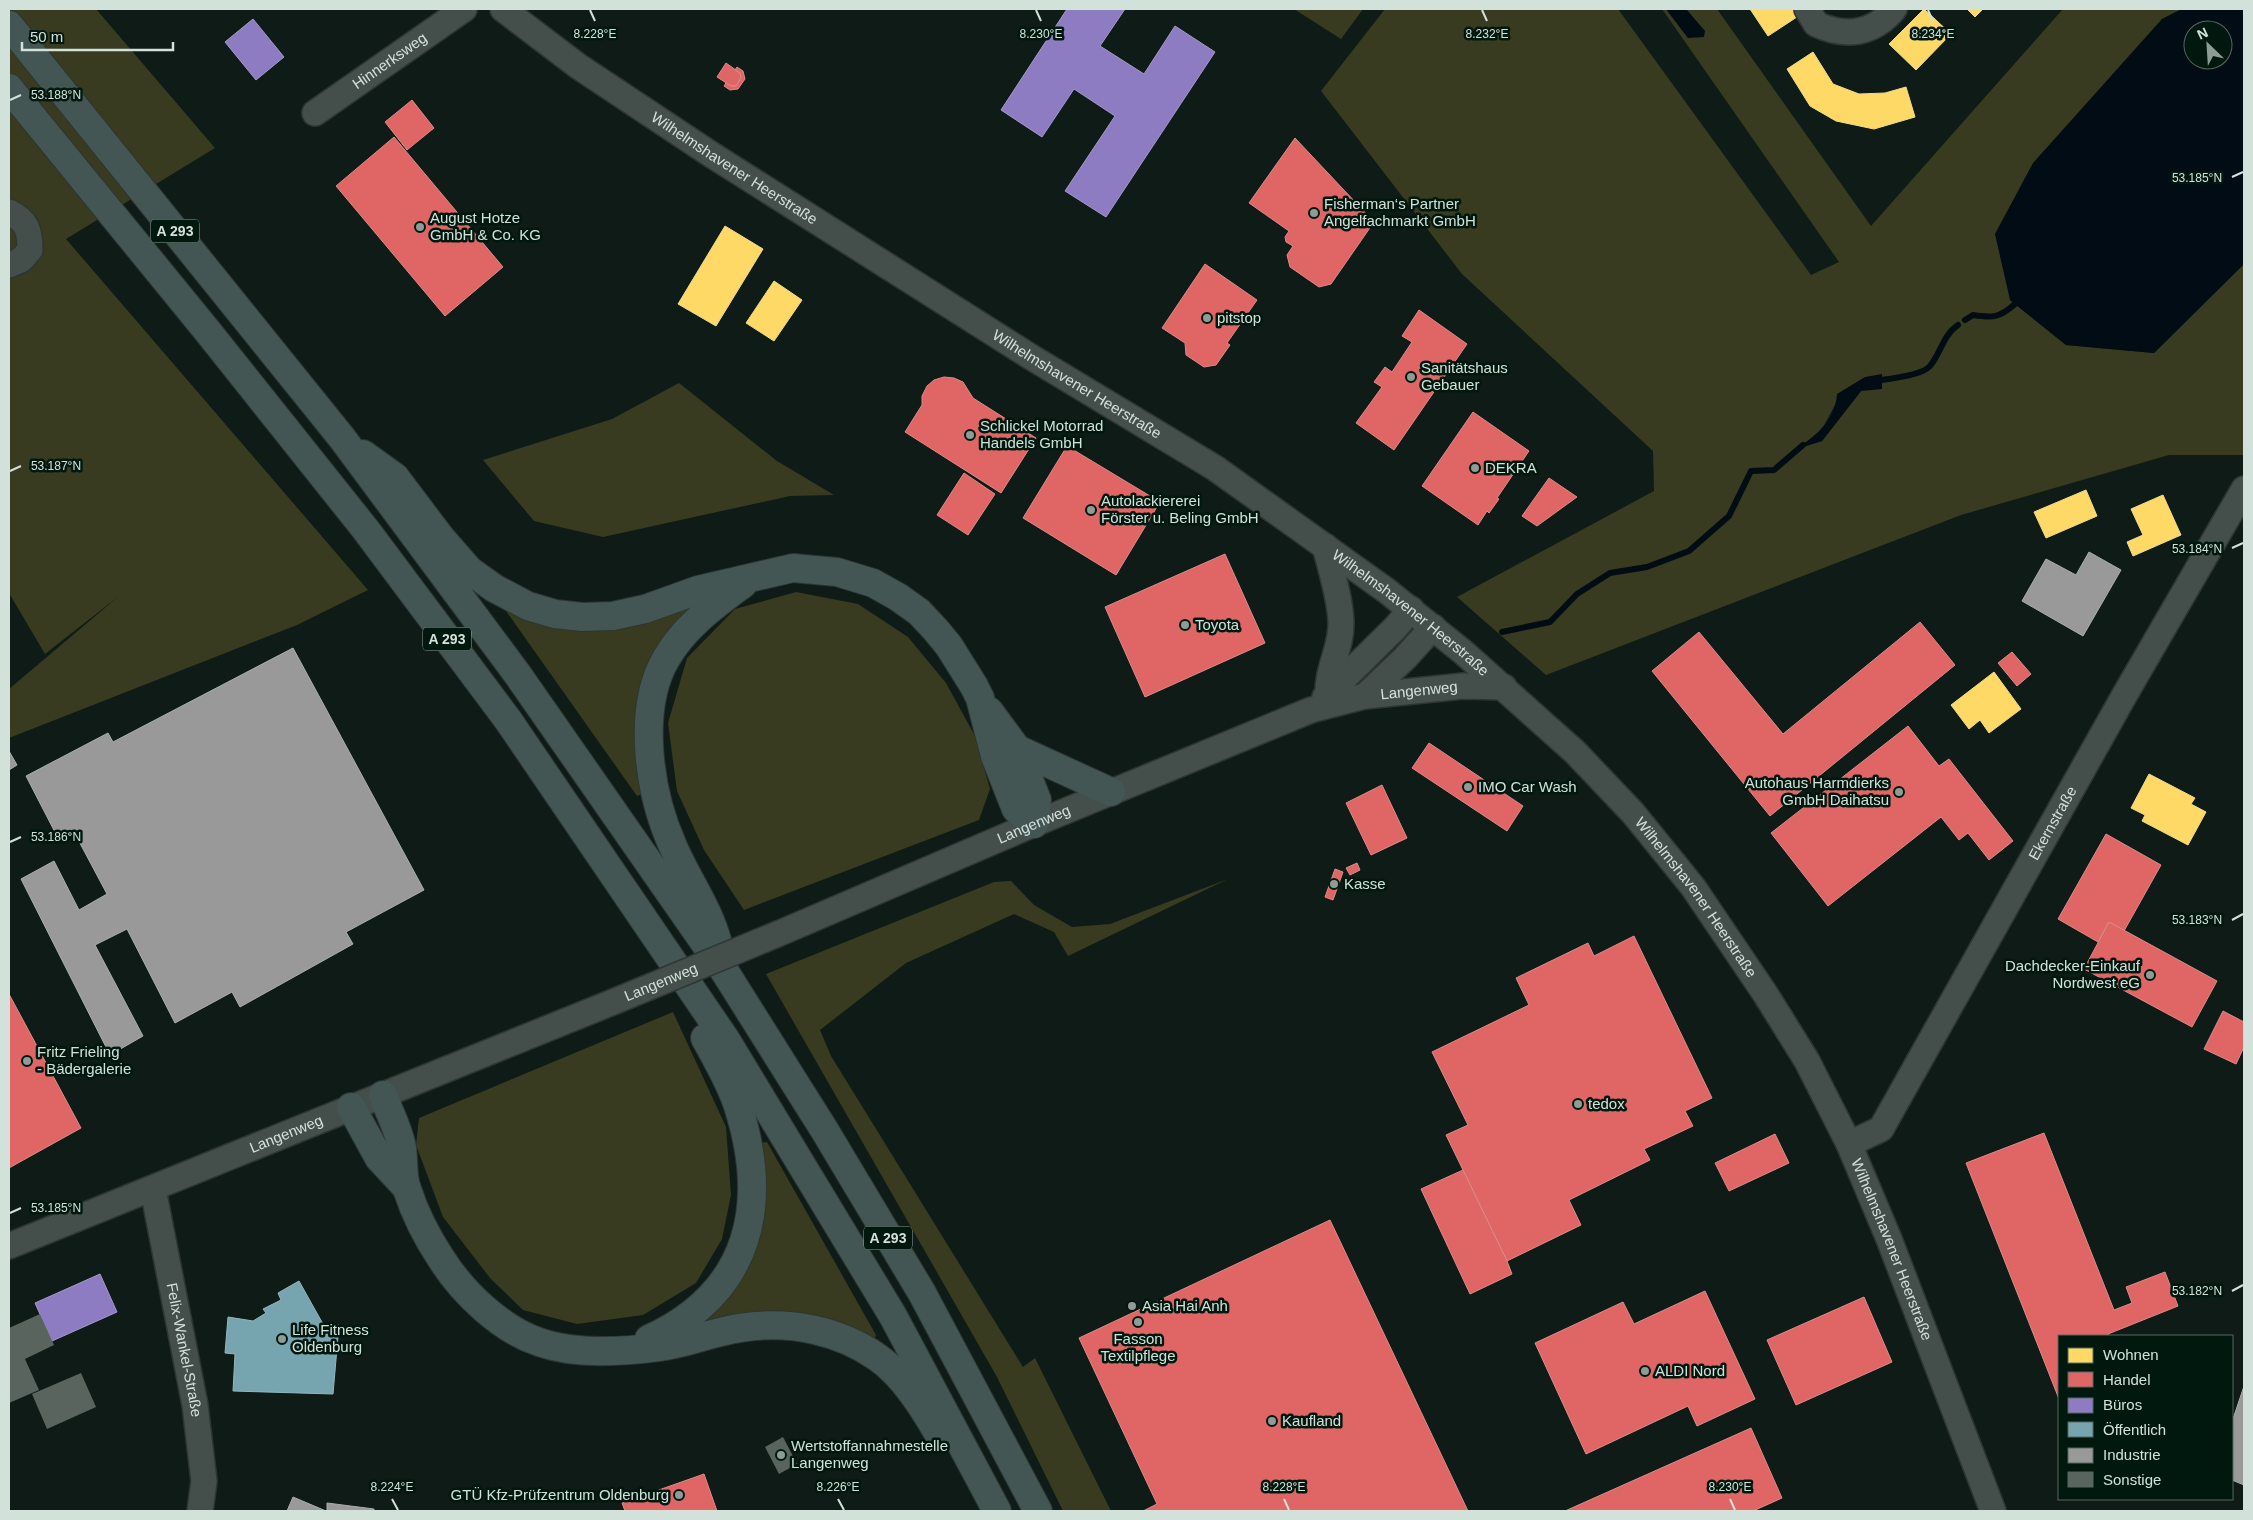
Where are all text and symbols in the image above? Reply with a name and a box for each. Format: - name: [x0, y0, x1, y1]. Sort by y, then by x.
- scale bar: [22, 20, 174, 52]
- north arrow: [2183, 20, 2233, 70]
- text: N: [2195, 24, 2210, 43]
- text: 8.228°E: [574, 27, 616, 41]
- text: 8.230°E: [1020, 27, 1062, 41]
- text: 8.232°E: [1466, 27, 1508, 41]
- text: 8.234°E: [1912, 27, 1954, 41]
- text: 50 m: [30, 28, 63, 45]
- street label: Hinnerksweg: [349, 29, 430, 92]
- text: 53.188°N: [31, 88, 81, 102]
- street label: Wilhelmshavener Heerstraße: [648, 108, 821, 228]
- text: 53.185°N: [2172, 171, 2222, 185]
- place label: Fisherman‘s Partner Angelfachmarkt GmbH: [1324, 195, 1476, 229]
- marker: Fisherman‘s Partner Angelfachmarkt GmbH: [1308, 207, 1320, 219]
- place label: August Hotze GmbH & Co. KG: [430, 209, 541, 243]
- road number: A 293: [151, 220, 199, 242]
- marker: August Hotze GmbH & Co. KG: [414, 221, 426, 233]
- place label: pitstop: [1217, 309, 1261, 326]
- marker: pitstop: [1201, 312, 1213, 324]
- street label: Wilhelmshavener Heerstraße: [990, 326, 1165, 442]
- place label: Sanitätshaus Gebauer: [1421, 359, 1508, 393]
- marker: Sanitätshaus Gebauer: [1405, 371, 1417, 383]
- place label: Schlickel Motorrad Handels GmbH: [980, 417, 1103, 451]
- marker: Schlickel Motorrad Handels GmbH: [964, 429, 976, 441]
- text: 53.187°N: [31, 459, 81, 473]
- place label: DEKRA: [1485, 459, 1537, 476]
- marker: DEKRA: [1469, 462, 1481, 474]
- place label: Autolackiererei Förster u. Beling GmbH: [1101, 492, 1259, 526]
- marker: Autolackiererei Förster u. Beling GmbH: [1085, 504, 1097, 516]
- text: 53.184°N: [2172, 542, 2222, 556]
- street label: Wilhelmshavener Heerstraße: [1329, 546, 1493, 679]
- place label: Toyota: [1195, 616, 1240, 633]
- marker: Toyota: [1179, 619, 1191, 631]
- road number: A 293: [423, 628, 471, 650]
- street label: Langenweg: [1379, 678, 1458, 702]
- place label: Autohaus Harmdierks GmbH Daihatsu: [1745, 774, 1889, 808]
- place label: IMO Car Wash: [1478, 778, 1577, 795]
- marker: IMO Car Wash: [1462, 781, 1474, 793]
- street label: Ekernstraße: [2025, 783, 2080, 863]
- marker: Autohaus Harmdierks GmbH Daihatsu: [1893, 786, 1905, 798]
- street label: Langenweg: [994, 801, 1073, 847]
- street label: Wilhelmshavener Heerstraße: [1632, 814, 1760, 980]
- text: 53.186°N: [31, 830, 81, 844]
- place label: Kasse: [1344, 875, 1386, 892]
- marker: Kasse: [1328, 878, 1340, 890]
- text: 53.183°N: [2172, 913, 2222, 927]
- place label: Dachdecker-Einkauf Nordwest eG: [2005, 957, 2141, 991]
- street label: Langenweg: [622, 959, 700, 1004]
- marker: Dachdecker-Einkauf Nordwest eG: [2144, 969, 2156, 981]
- place label: Fritz Frieling - Bädergalerie: [37, 1043, 131, 1077]
- marker: Fritz Frieling - Bädergalerie: [21, 1055, 33, 1067]
- place label: tedox: [1588, 1095, 1625, 1112]
- marker: tedox: [1572, 1098, 1584, 1110]
- street label: Langenweg: [247, 1111, 325, 1156]
- street label: Wilhelmshavener Heerstraße: [1848, 1156, 1936, 1343]
- text: 53.185°N: [31, 1201, 81, 1215]
- road number: A 293: [864, 1226, 912, 1250]
- street label: Felix-Wankel-Straße: [163, 1281, 205, 1418]
- text: 53.182°N: [2172, 1284, 2222, 1298]
- place label: Asia Hai Anh: [1142, 1297, 1228, 1314]
- marker: Asia Hai Anh: [1126, 1300, 1138, 1312]
- marker: Fasson Textilpflege: [1132, 1316, 1144, 1328]
- place label: Life Fitness Oldenburg: [292, 1321, 369, 1355]
- place label: Fasson Textilpflege: [1100, 1330, 1176, 1364]
- marker: Life Fitness Oldenburg: [276, 1333, 288, 1345]
- legend: [2058, 1335, 2233, 1500]
- text: Wohnen: [2103, 1346, 2159, 1363]
- place label: ALDI Nord: [1655, 1362, 1725, 1379]
- marker: ALDI Nord: [1639, 1365, 1651, 1377]
- text: Handel: [2103, 1371, 2151, 1388]
- text: Büros: [2103, 1396, 2142, 1413]
- place label: Kaufland: [1282, 1412, 1341, 1429]
- marker: Kaufland: [1266, 1415, 1278, 1427]
- text: Öffentlich: [2103, 1421, 2166, 1438]
- place label: Wertstoffannahmestelle Langenweg: [791, 1437, 948, 1471]
- text: Industrie: [2103, 1446, 2161, 1463]
- marker: Wertstoffannahmestelle Langenweg: [775, 1449, 787, 1461]
- text: Sonstige: [2103, 1471, 2161, 1488]
- text: 8.224°E: [371, 1480, 413, 1494]
- text: 8.226°E: [817, 1480, 859, 1494]
- text: 8.228°E: [1263, 1480, 1305, 1494]
- text: 8.230°E: [1709, 1480, 1751, 1494]
- place label: GTÜ Kfz-Prüfzentrum Oldenburg: [451, 1486, 669, 1503]
- marker: GTÜ Kfz-Prüfzentrum Oldenburg: [673, 1489, 685, 1501]

